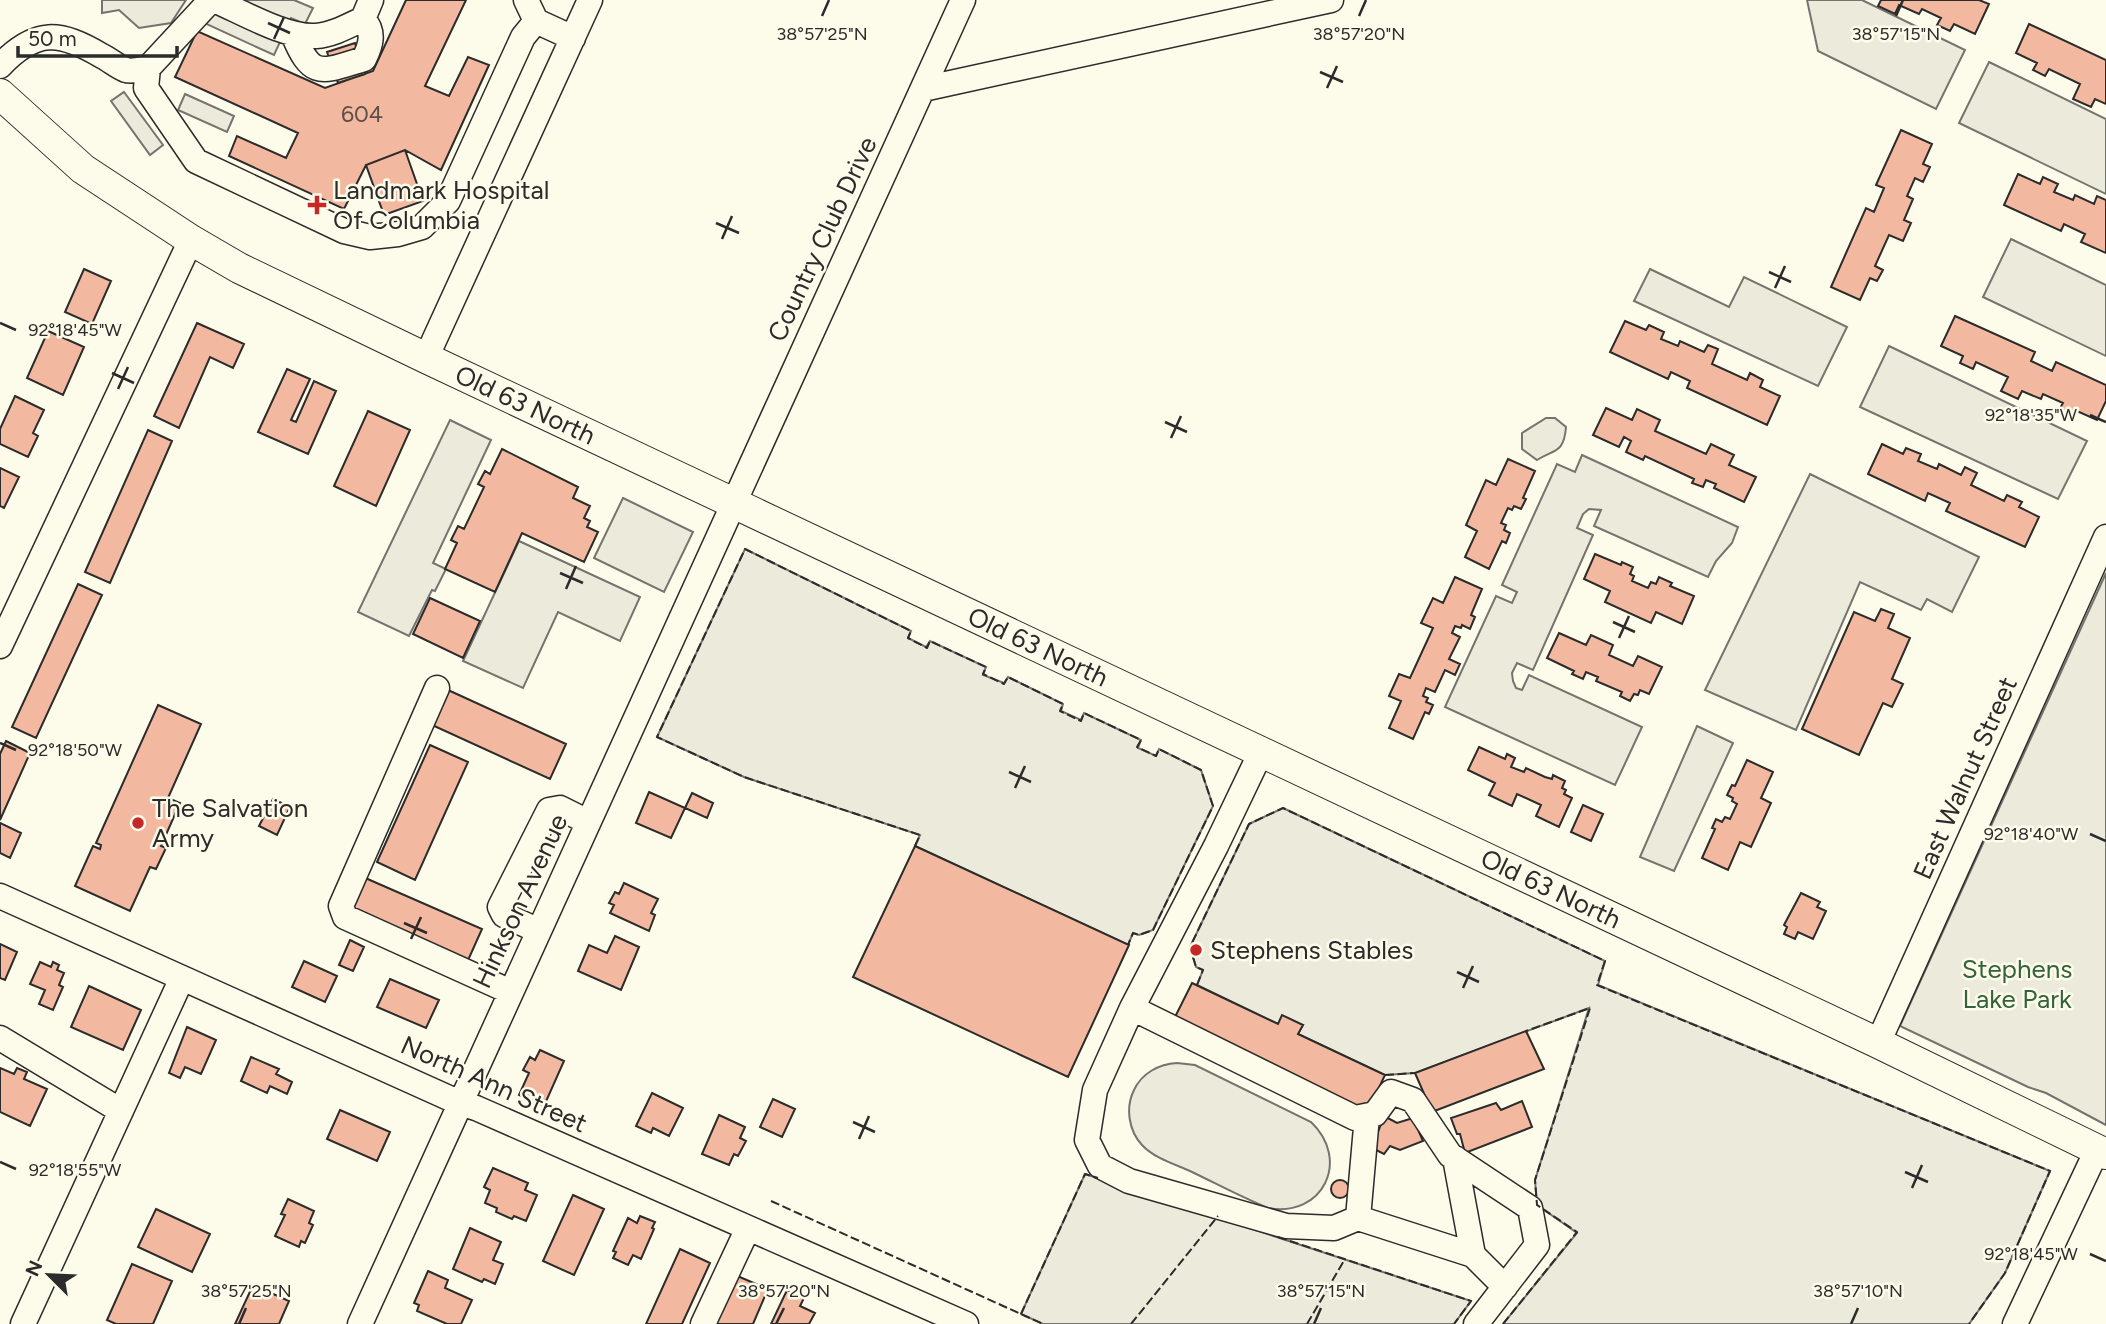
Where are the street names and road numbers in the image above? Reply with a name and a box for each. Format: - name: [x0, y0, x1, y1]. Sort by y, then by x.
- street label: Country Club Drive: [761, 131, 883, 347]
- street label: Old 63 North: [450, 358, 601, 452]
- street label: Old 63 North: [963, 600, 1113, 694]
- street label: East Walnut Street: [1906, 672, 2024, 884]
- street label: Hinkson Avenue: [466, 809, 574, 993]
- street label: Old 63 North: [1476, 842, 1626, 935]
- street label: North Ann Street: [396, 1029, 592, 1139]

